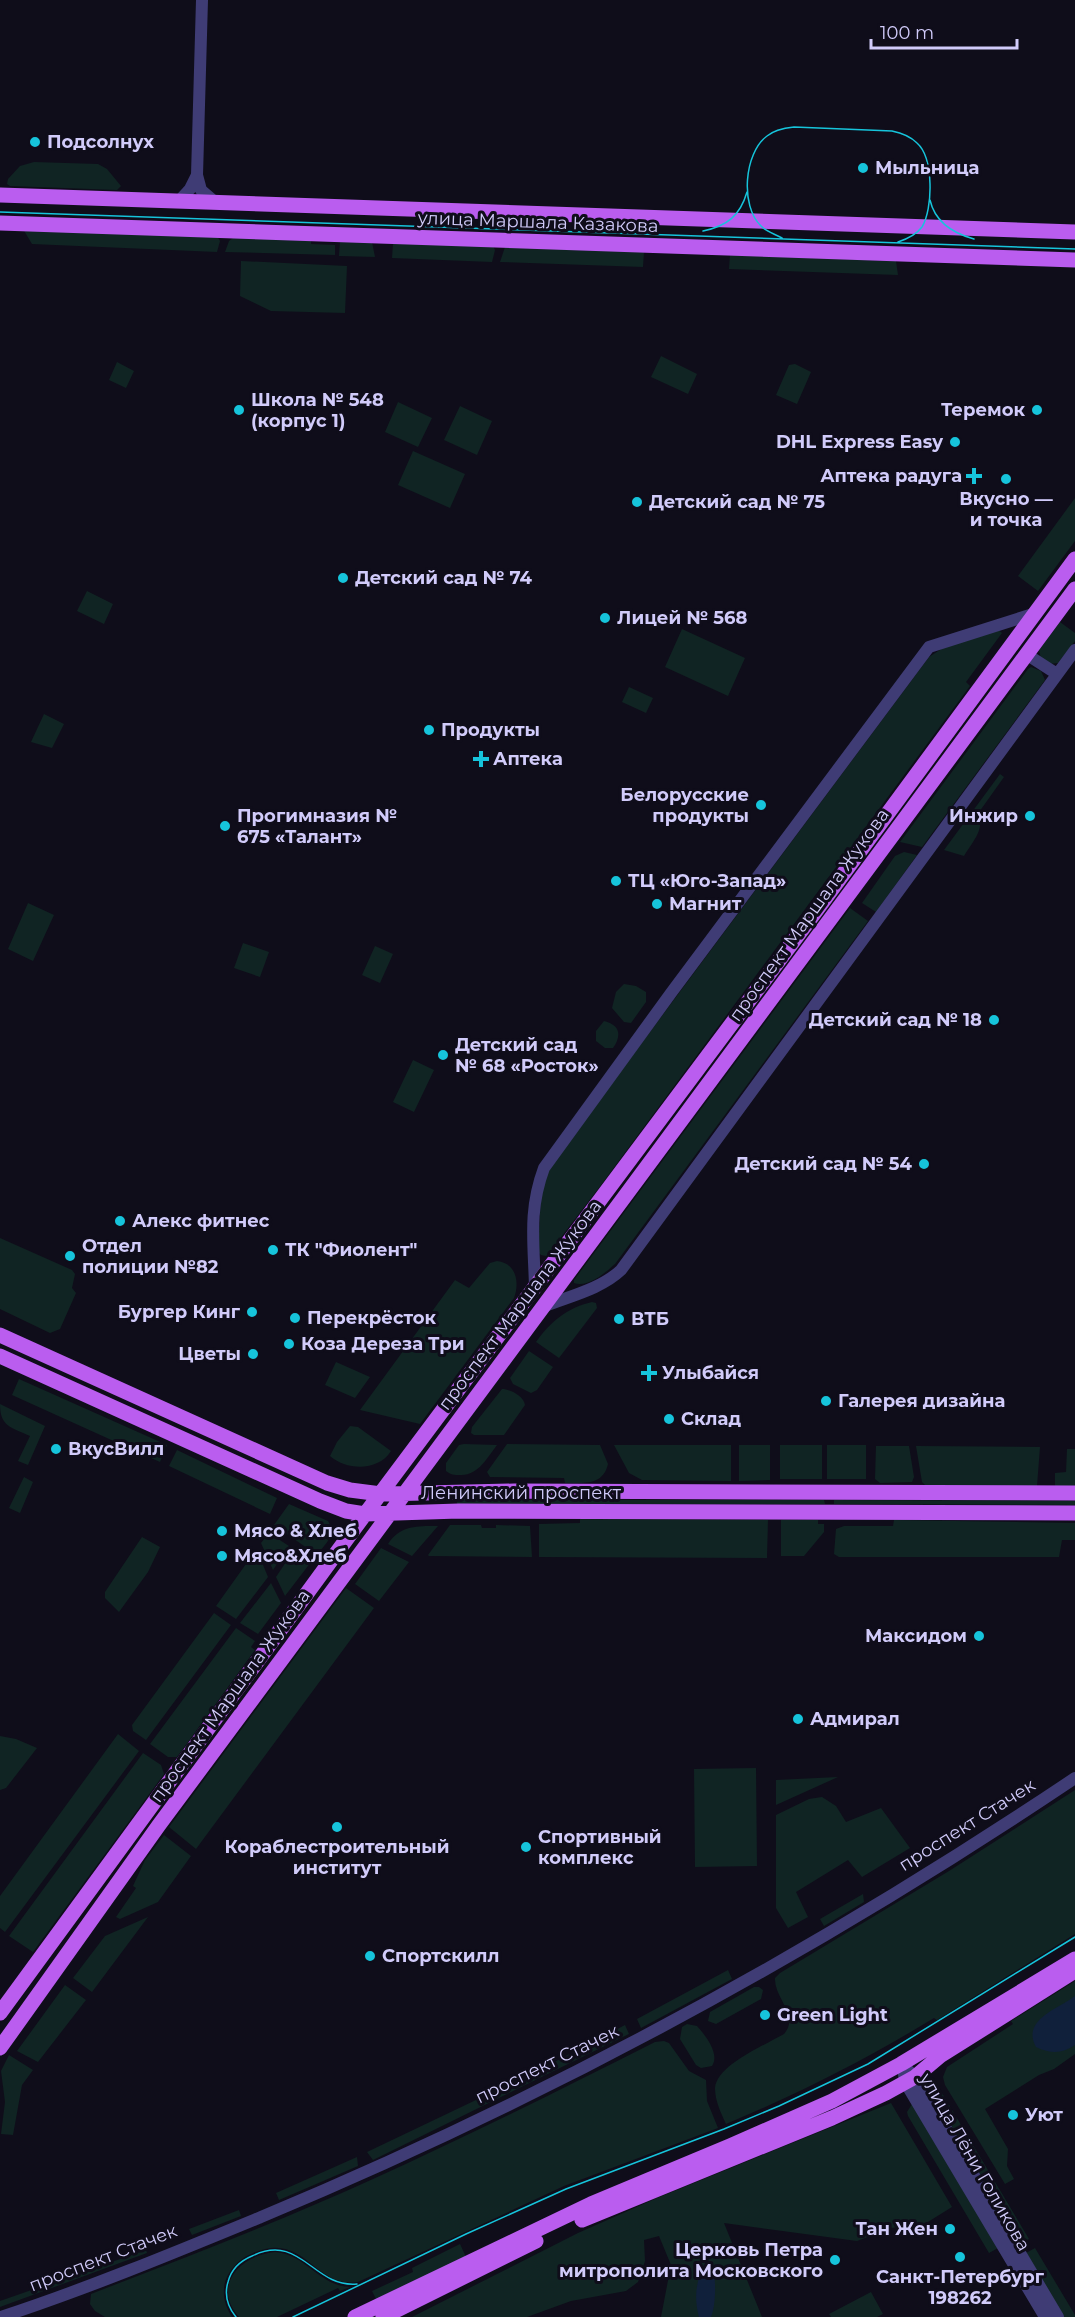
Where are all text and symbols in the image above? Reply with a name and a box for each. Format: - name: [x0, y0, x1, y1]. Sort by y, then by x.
- scale bar: [871, 12, 1016, 50]
- text: 100 m: [880, 22, 934, 44]
- place label: Подсолнух: [47, 131, 154, 153]
- marker: Подсолнух: [28, 135, 42, 149]
- place label: Мыльница: [875, 157, 980, 179]
- marker: Мыльница: [856, 161, 870, 175]
- street label: улица Маршала Казакова: [416, 207, 659, 237]
- place label: Школа № 548 (корпус 1): [251, 389, 384, 432]
- place label: Теремок: [941, 399, 1025, 421]
- marker: Школа № 548 (корпус 1): [232, 403, 246, 417]
- marker: Теремок: [1030, 403, 1044, 417]
- place label: DHL Express Easy: [776, 431, 943, 453]
- marker: DHL Express Easy: [948, 435, 962, 449]
- place label: Аптека радуга: [820, 465, 962, 487]
- marker: Аптека радуга: [967, 469, 981, 483]
- marker: Вкусно — и точка: [999, 472, 1013, 486]
- place label: Вкусно — и точка: [959, 488, 1053, 531]
- place label: Детский сад № 75: [649, 491, 825, 513]
- marker: Детский сад № 75: [630, 495, 644, 509]
- place label: Детский сад № 74: [355, 567, 532, 589]
- marker: Детский сад № 74: [336, 571, 350, 585]
- place label: Лицей № 568: [617, 607, 747, 629]
- marker: Лицей № 568: [598, 611, 612, 625]
- place label: Продукты: [441, 719, 540, 741]
- marker: Продукты: [422, 723, 436, 737]
- place label: Аптека: [493, 748, 563, 770]
- marker: Аптека: [474, 752, 488, 766]
- place label: Белорусские продукты: [620, 784, 749, 827]
- marker: Белорусские продукты: [754, 798, 768, 812]
- street label: проспект Маршала Жукова: [724, 804, 894, 1026]
- place label: Прогимназия № 675 «Талант»: [237, 805, 397, 848]
- place label: Инжир: [949, 805, 1018, 827]
- marker: Инжир: [1023, 809, 1037, 823]
- marker: Прогимназия № 675 «Талант»: [218, 819, 232, 833]
- place label: ТЦ «Юго-Запад»: [628, 870, 786, 892]
- marker: ТЦ «Юго-Запад»: [609, 874, 623, 888]
- place label: Магнит: [669, 893, 742, 915]
- marker: Магнит: [650, 897, 664, 911]
- place label: Детский сад № 18: [809, 1009, 982, 1031]
- marker: Детский сад № 18: [987, 1013, 1001, 1027]
- place label: Детский сад № 68 «Росток»: [455, 1034, 599, 1077]
- marker: Детский сад № 68 «Росток»: [436, 1048, 450, 1062]
- place label: Детский сад № 54: [734, 1153, 913, 1175]
- marker: Детский сад № 54: [917, 1157, 931, 1171]
- street label: проспект Маршала Жукова: [434, 1196, 606, 1414]
- place label: Алекс фитнес: [132, 1210, 270, 1232]
- marker: Алекс фитнес: [113, 1214, 127, 1228]
- place label: Отдел полиции №82: [82, 1235, 219, 1278]
- place label: ТК "Фиолент": [285, 1239, 417, 1261]
- marker: ТК "Фиолент": [266, 1243, 280, 1257]
- marker: Отдел полиции №82: [63, 1249, 77, 1263]
- place label: Бургер Кинг: [118, 1301, 241, 1323]
- marker: Бургер Кинг: [245, 1305, 259, 1319]
- place label: Перекрёсток: [307, 1307, 437, 1329]
- place label: ВТБ: [631, 1308, 669, 1330]
- marker: Перекрёсток: [288, 1311, 302, 1325]
- marker: ВТБ: [612, 1312, 626, 1326]
- place label: Коза Дереза Три: [301, 1333, 465, 1355]
- marker: Коза Дереза Три: [282, 1337, 296, 1351]
- place label: Цветы: [178, 1343, 241, 1365]
- marker: Цветы: [246, 1347, 260, 1361]
- place label: Улыбайся: [662, 1362, 759, 1384]
- marker: Улыбайся: [640, 1364, 658, 1382]
- place label: Галерея дизайна: [838, 1390, 1005, 1412]
- marker: Галерея дизайна: [819, 1394, 833, 1408]
- place label: Склад: [681, 1408, 741, 1430]
- marker: Склад: [662, 1412, 676, 1426]
- place label: ВкусВилл: [68, 1438, 164, 1460]
- marker: ВкусВилл: [49, 1442, 63, 1456]
- street label: Ленинский проспект: [421, 1482, 622, 1504]
- place label: Мясо & Хлеб: [234, 1520, 357, 1542]
- marker: Мясо & Хлеб: [215, 1524, 229, 1538]
- place label: Мясо&Хлеб: [234, 1545, 347, 1567]
- marker: Мясо&Хлеб: [215, 1549, 229, 1563]
- street label: проспект Маршала Жукова: [145, 1585, 315, 1807]
- place label: Максидом: [865, 1625, 967, 1647]
- marker: Максидом: [972, 1629, 986, 1643]
- place label: Адмирал: [810, 1708, 900, 1730]
- marker: Адмирал: [791, 1712, 805, 1726]
- street label: проспект Стачек: [895, 1774, 1040, 1876]
- marker: Кораблестроительный институт: [330, 1820, 344, 1834]
- place label: Спортивный комплекс: [538, 1826, 662, 1869]
- place label: Кораблестроительный институт: [225, 1836, 449, 1879]
- marker: Спортивный комплекс: [519, 1840, 533, 1854]
- place label: Спортскилл: [382, 1945, 500, 1967]
- marker: Спортскилл: [363, 1949, 377, 1963]
- place label: Green Light: [777, 2004, 888, 2026]
- marker: Green Light: [758, 2008, 772, 2022]
- street label: проспект Стачек: [472, 2020, 623, 2108]
- street label: улица Лёни Голикова: [915, 2068, 1035, 2255]
- place label: Уют: [1025, 2104, 1063, 2126]
- marker: Уют: [1006, 2108, 1020, 2122]
- place label: Тан Жен: [856, 2218, 938, 2240]
- street label: проспект Стачек: [26, 2219, 181, 2296]
- marker: Тан Жен: [943, 2222, 957, 2236]
- place label: Церковь Петра митрополита Московского: [559, 2239, 823, 2282]
- marker: Санкт-Петербург 198262: [953, 2250, 967, 2264]
- marker: Церковь Петра митрополита Московского: [828, 2253, 842, 2267]
- place label: Санкт-Петербург 198262: [876, 2266, 1045, 2309]

